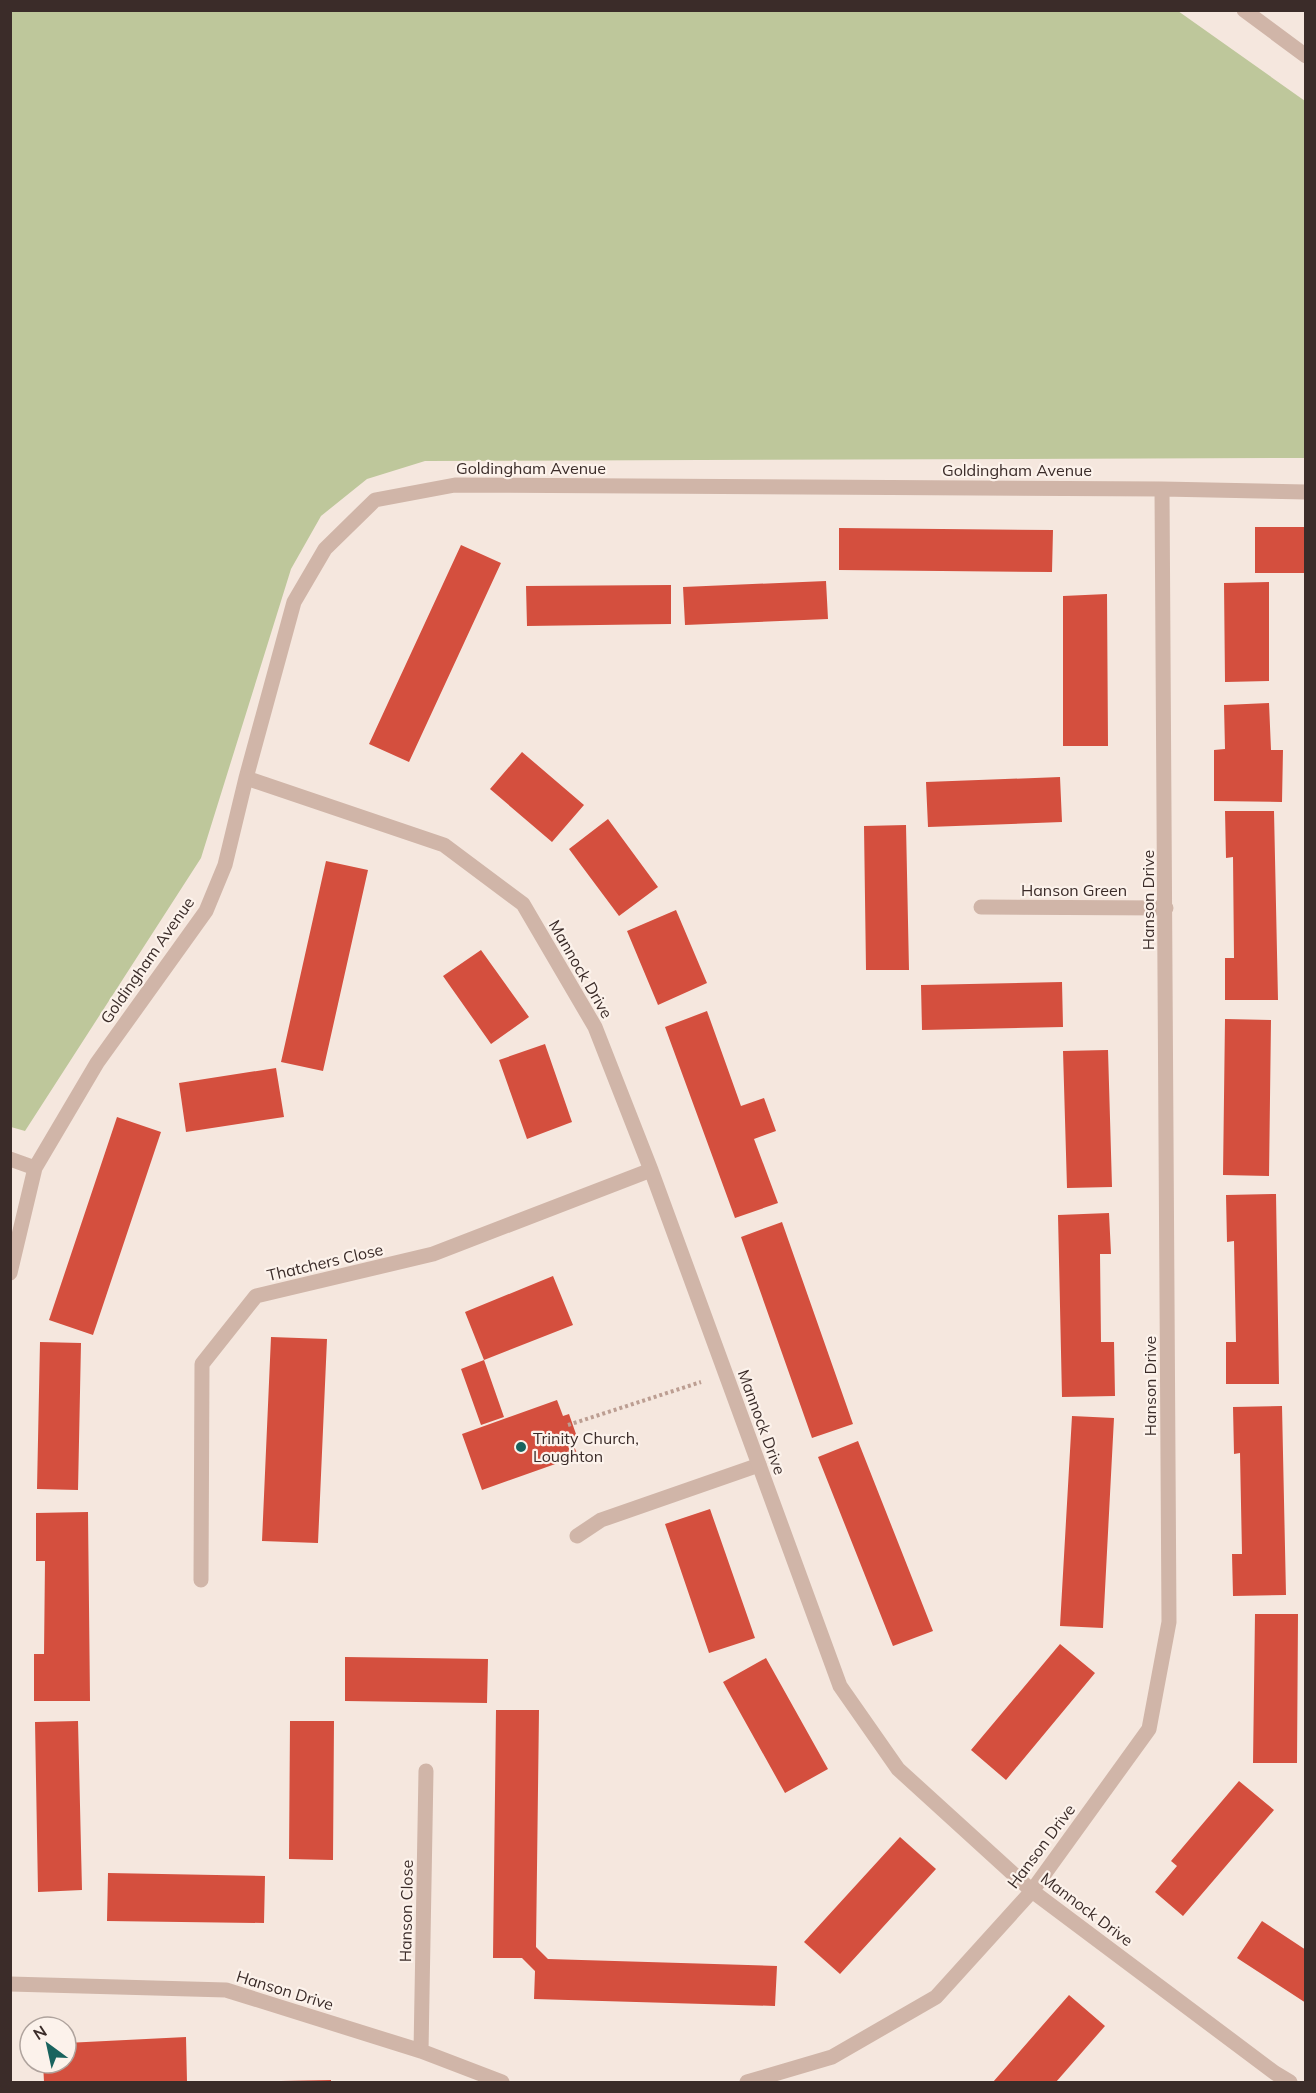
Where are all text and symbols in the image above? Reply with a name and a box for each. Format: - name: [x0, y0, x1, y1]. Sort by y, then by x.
- street label: Goldingham Avenue: [456, 458, 606, 478]
- street label: Goldingham Avenue: [942, 460, 1092, 480]
- street label: Hanson Drive: [1138, 850, 1158, 950]
- street label: Hanson Green: [1021, 880, 1127, 900]
- street label: Goldingham Avenue: [96, 893, 198, 1027]
- street label: Mannock Drive: [545, 916, 617, 1022]
- street label: Thatchers Close: [265, 1239, 385, 1285]
- street label: Hanson Drive: [1140, 1336, 1160, 1436]
- street label: Mannock Drive: [734, 1367, 790, 1477]
- place label: Trinity Church, Loughton: [533, 1428, 639, 1466]
- marker: Trinity Church, Loughton: [514, 1440, 528, 1454]
- street label: Hanson Drive: [1003, 1800, 1079, 1892]
- street label: Hanson Close: [395, 1860, 417, 1962]
- street label: Mannock Drive: [1037, 1868, 1137, 1950]
- street label: Hanson Drive: [234, 1966, 336, 2014]
- north arrow: [18, 2015, 78, 2075]
- text: N: [29, 2021, 50, 2044]

